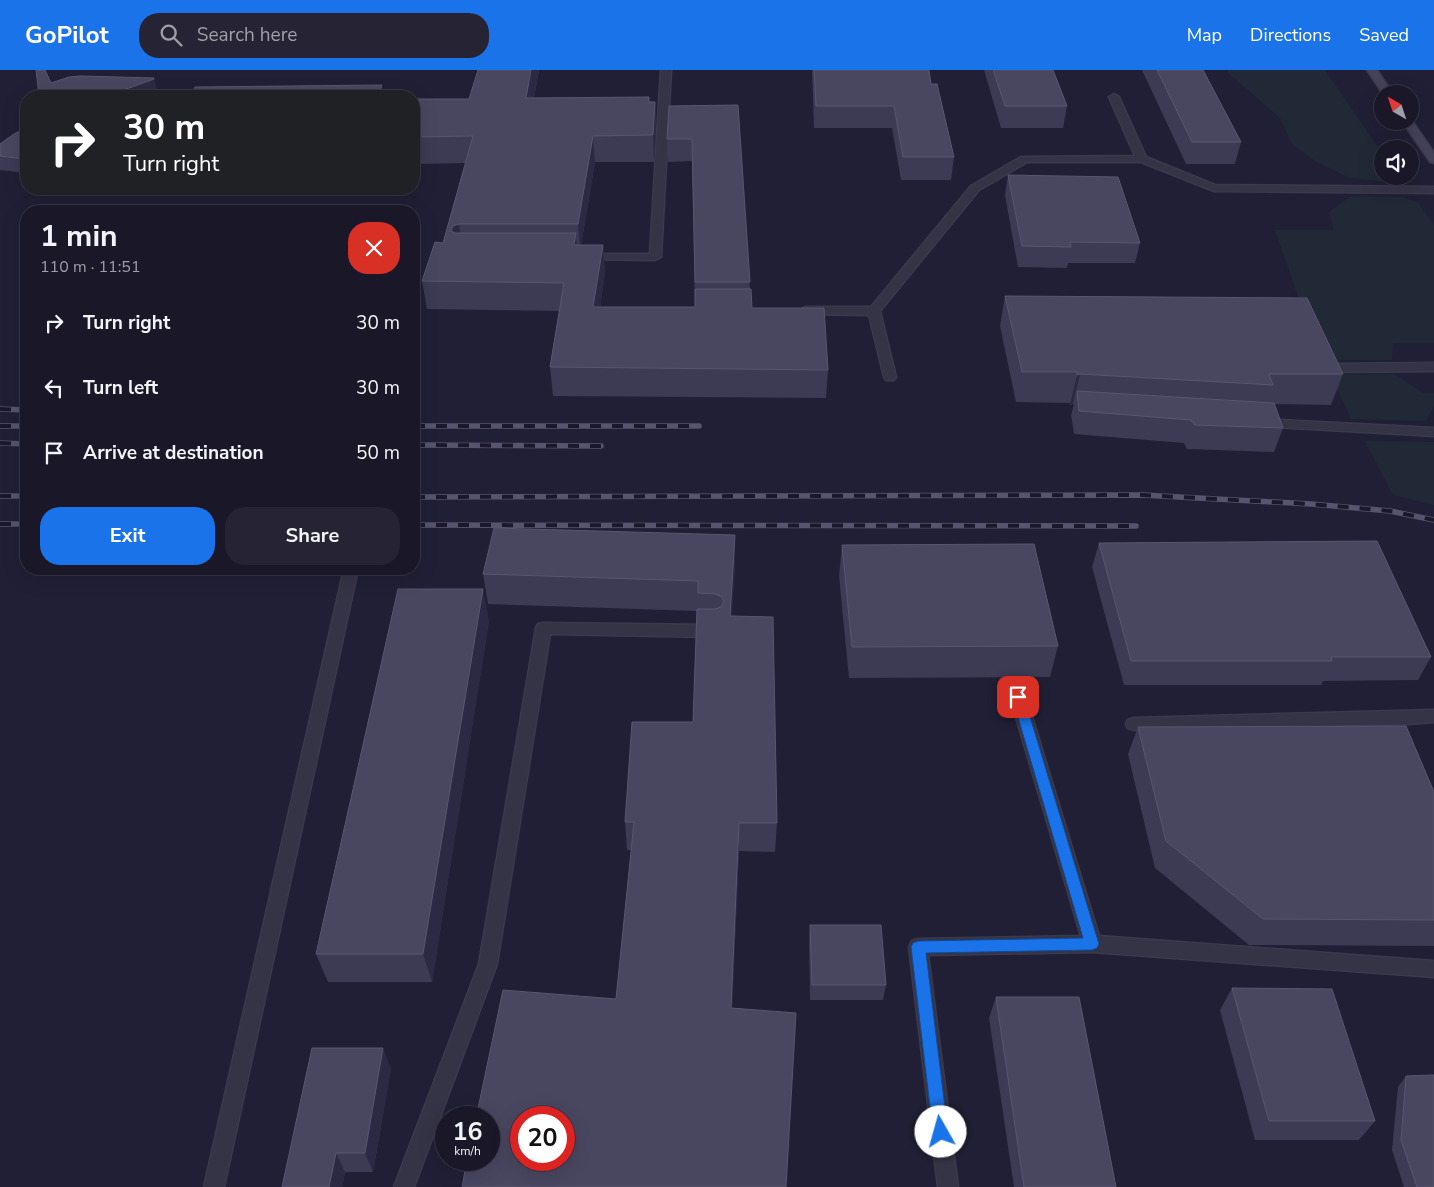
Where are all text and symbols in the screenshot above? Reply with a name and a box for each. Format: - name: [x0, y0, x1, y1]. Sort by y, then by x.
- search box: [139, 13, 489, 58]
- text: GoPilot: [25, 19, 109, 51]
- icon: search: [157, 21, 185, 49]
- text: Search here: [197, 22, 297, 48]
- text: Map: [1187, 23, 1222, 47]
- text: Directions: [1250, 23, 1331, 47]
- text: Saved: [1359, 23, 1409, 47]
- north arrow: [1374, 85, 1419, 130]
- map controls: [1374, 85, 1419, 185]
- text: 30 m: [123, 104, 205, 151]
- icon: right: [40, 110, 105, 175]
- button: sound: [1374, 140, 1419, 185]
- text: Turn right: [123, 149, 219, 179]
- text: 1 min: [40, 216, 118, 257]
- button: close: [348, 222, 400, 274]
- text: 110 m · 11:51: [40, 256, 141, 278]
- icon: right: [40, 309, 68, 337]
- text: Turn right: [83, 310, 170, 336]
- text: 30 m: [356, 310, 400, 336]
- icon: left: [40, 374, 68, 402]
- text: Turn left: [83, 375, 158, 401]
- text: 30 m: [356, 375, 400, 401]
- icon: arrive: [40, 439, 68, 467]
- text: Arrive at destination: [83, 440, 264, 466]
- text: 50 m: [356, 440, 400, 466]
- button: Exit: [40, 507, 215, 565]
- button: Share: [225, 507, 400, 565]
- pin: [997, 676, 1039, 718]
- icon: arrive: [1004, 683, 1032, 711]
- position arrow: [914, 1105, 966, 1157]
- speed limit sign: 20: [510, 1106, 575, 1171]
- text: 16: [452, 1115, 483, 1149]
- text: km/h: [454, 1143, 481, 1159]

